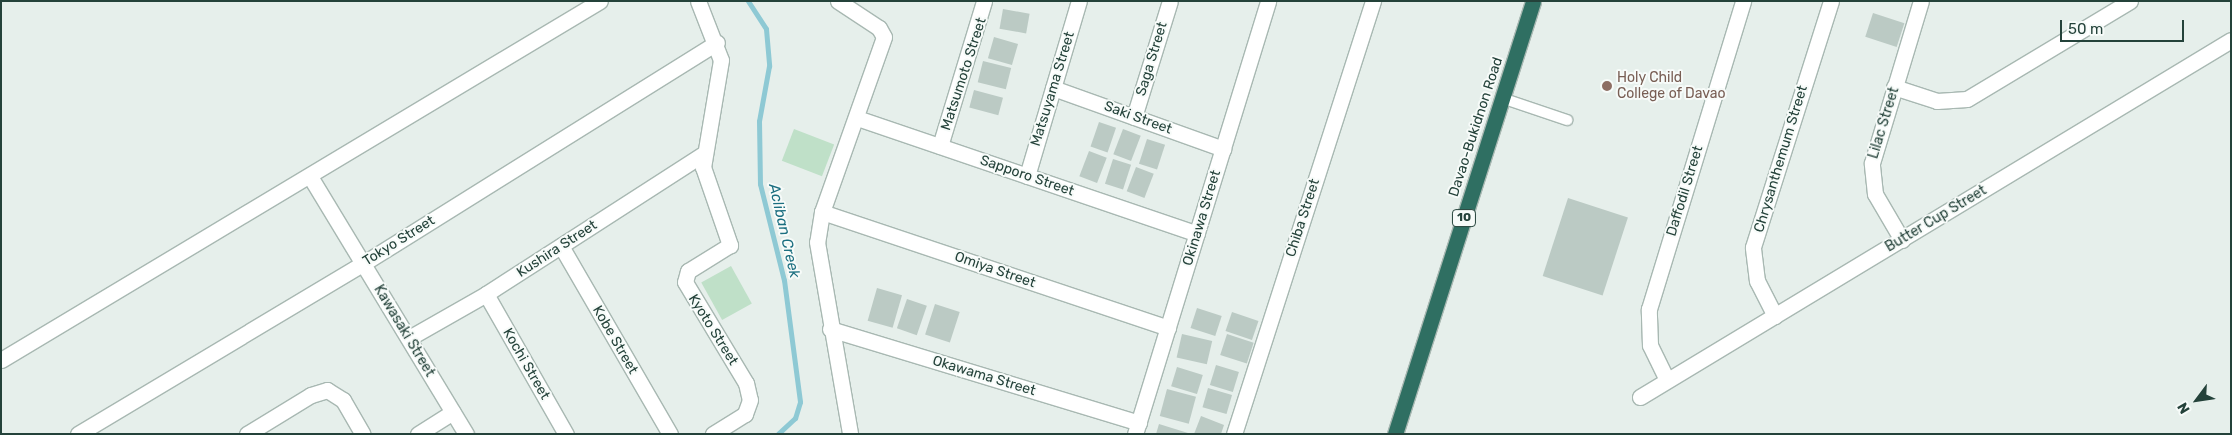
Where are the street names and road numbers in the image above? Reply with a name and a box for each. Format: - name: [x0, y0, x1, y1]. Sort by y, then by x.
- street label: Matsumoto Street: [938, 15, 990, 133]
- street label: Saga Street: [1133, 20, 1171, 98]
- street label: Matsuyama Street: [1028, 30, 1078, 148]
- street label: Davao-Bukidnon Road: [1446, 55, 1506, 199]
- street label: Chrysanthemum Street: [1751, 83, 1811, 235]
- street label: Lilac Street: [1865, 85, 1903, 161]
- street label: Saki Street: [1102, 98, 1174, 138]
- street label: Daffodil Street: [1663, 144, 1707, 238]
- street label: Sapporo Street: [978, 152, 1076, 200]
- street label: Okinawa Street: [1180, 168, 1224, 268]
- street label: Chiba Street: [1282, 177, 1324, 259]
- street label: Butter Cup Street: [1882, 182, 1990, 256]
- road number: 10: [1452, 208, 1476, 228]
- street label: Tokyo Street: [360, 212, 438, 270]
- street label: Kushira Street: [514, 217, 600, 281]
- street label: Omiya Street: [952, 248, 1038, 292]
- street label: Kawasaki Street: [370, 282, 438, 380]
- street label: Kyoto Street: [685, 291, 741, 369]
- street label: Kobe Street: [589, 303, 641, 377]
- street label: Kochi Street: [499, 325, 553, 403]
- street label: Okawama Street: [930, 352, 1038, 400]

